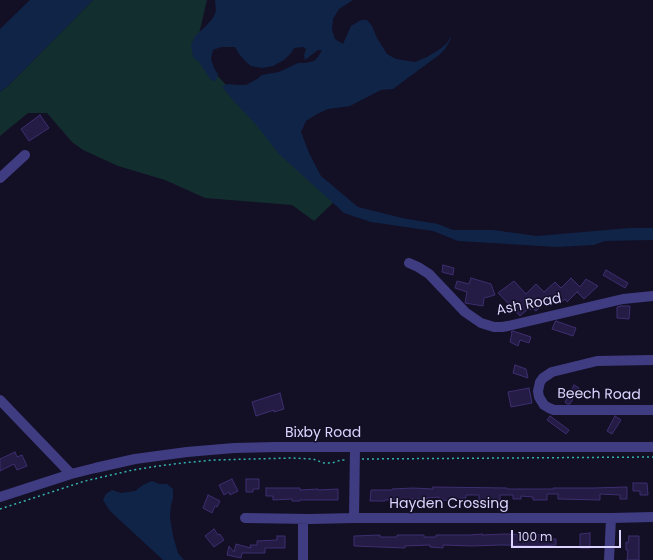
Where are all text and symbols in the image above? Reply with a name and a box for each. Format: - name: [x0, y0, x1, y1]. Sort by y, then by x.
- street label: Ash Road: [495, 290, 563, 320]
- street label: Beech Road: [557, 386, 641, 404]
- street label: Bixby Road: [285, 425, 361, 441]
- street label: Hayden Crossing: [389, 496, 509, 512]
- scale bar: [513, 522, 623, 548]
- text: 100 m: [518, 528, 552, 545]

